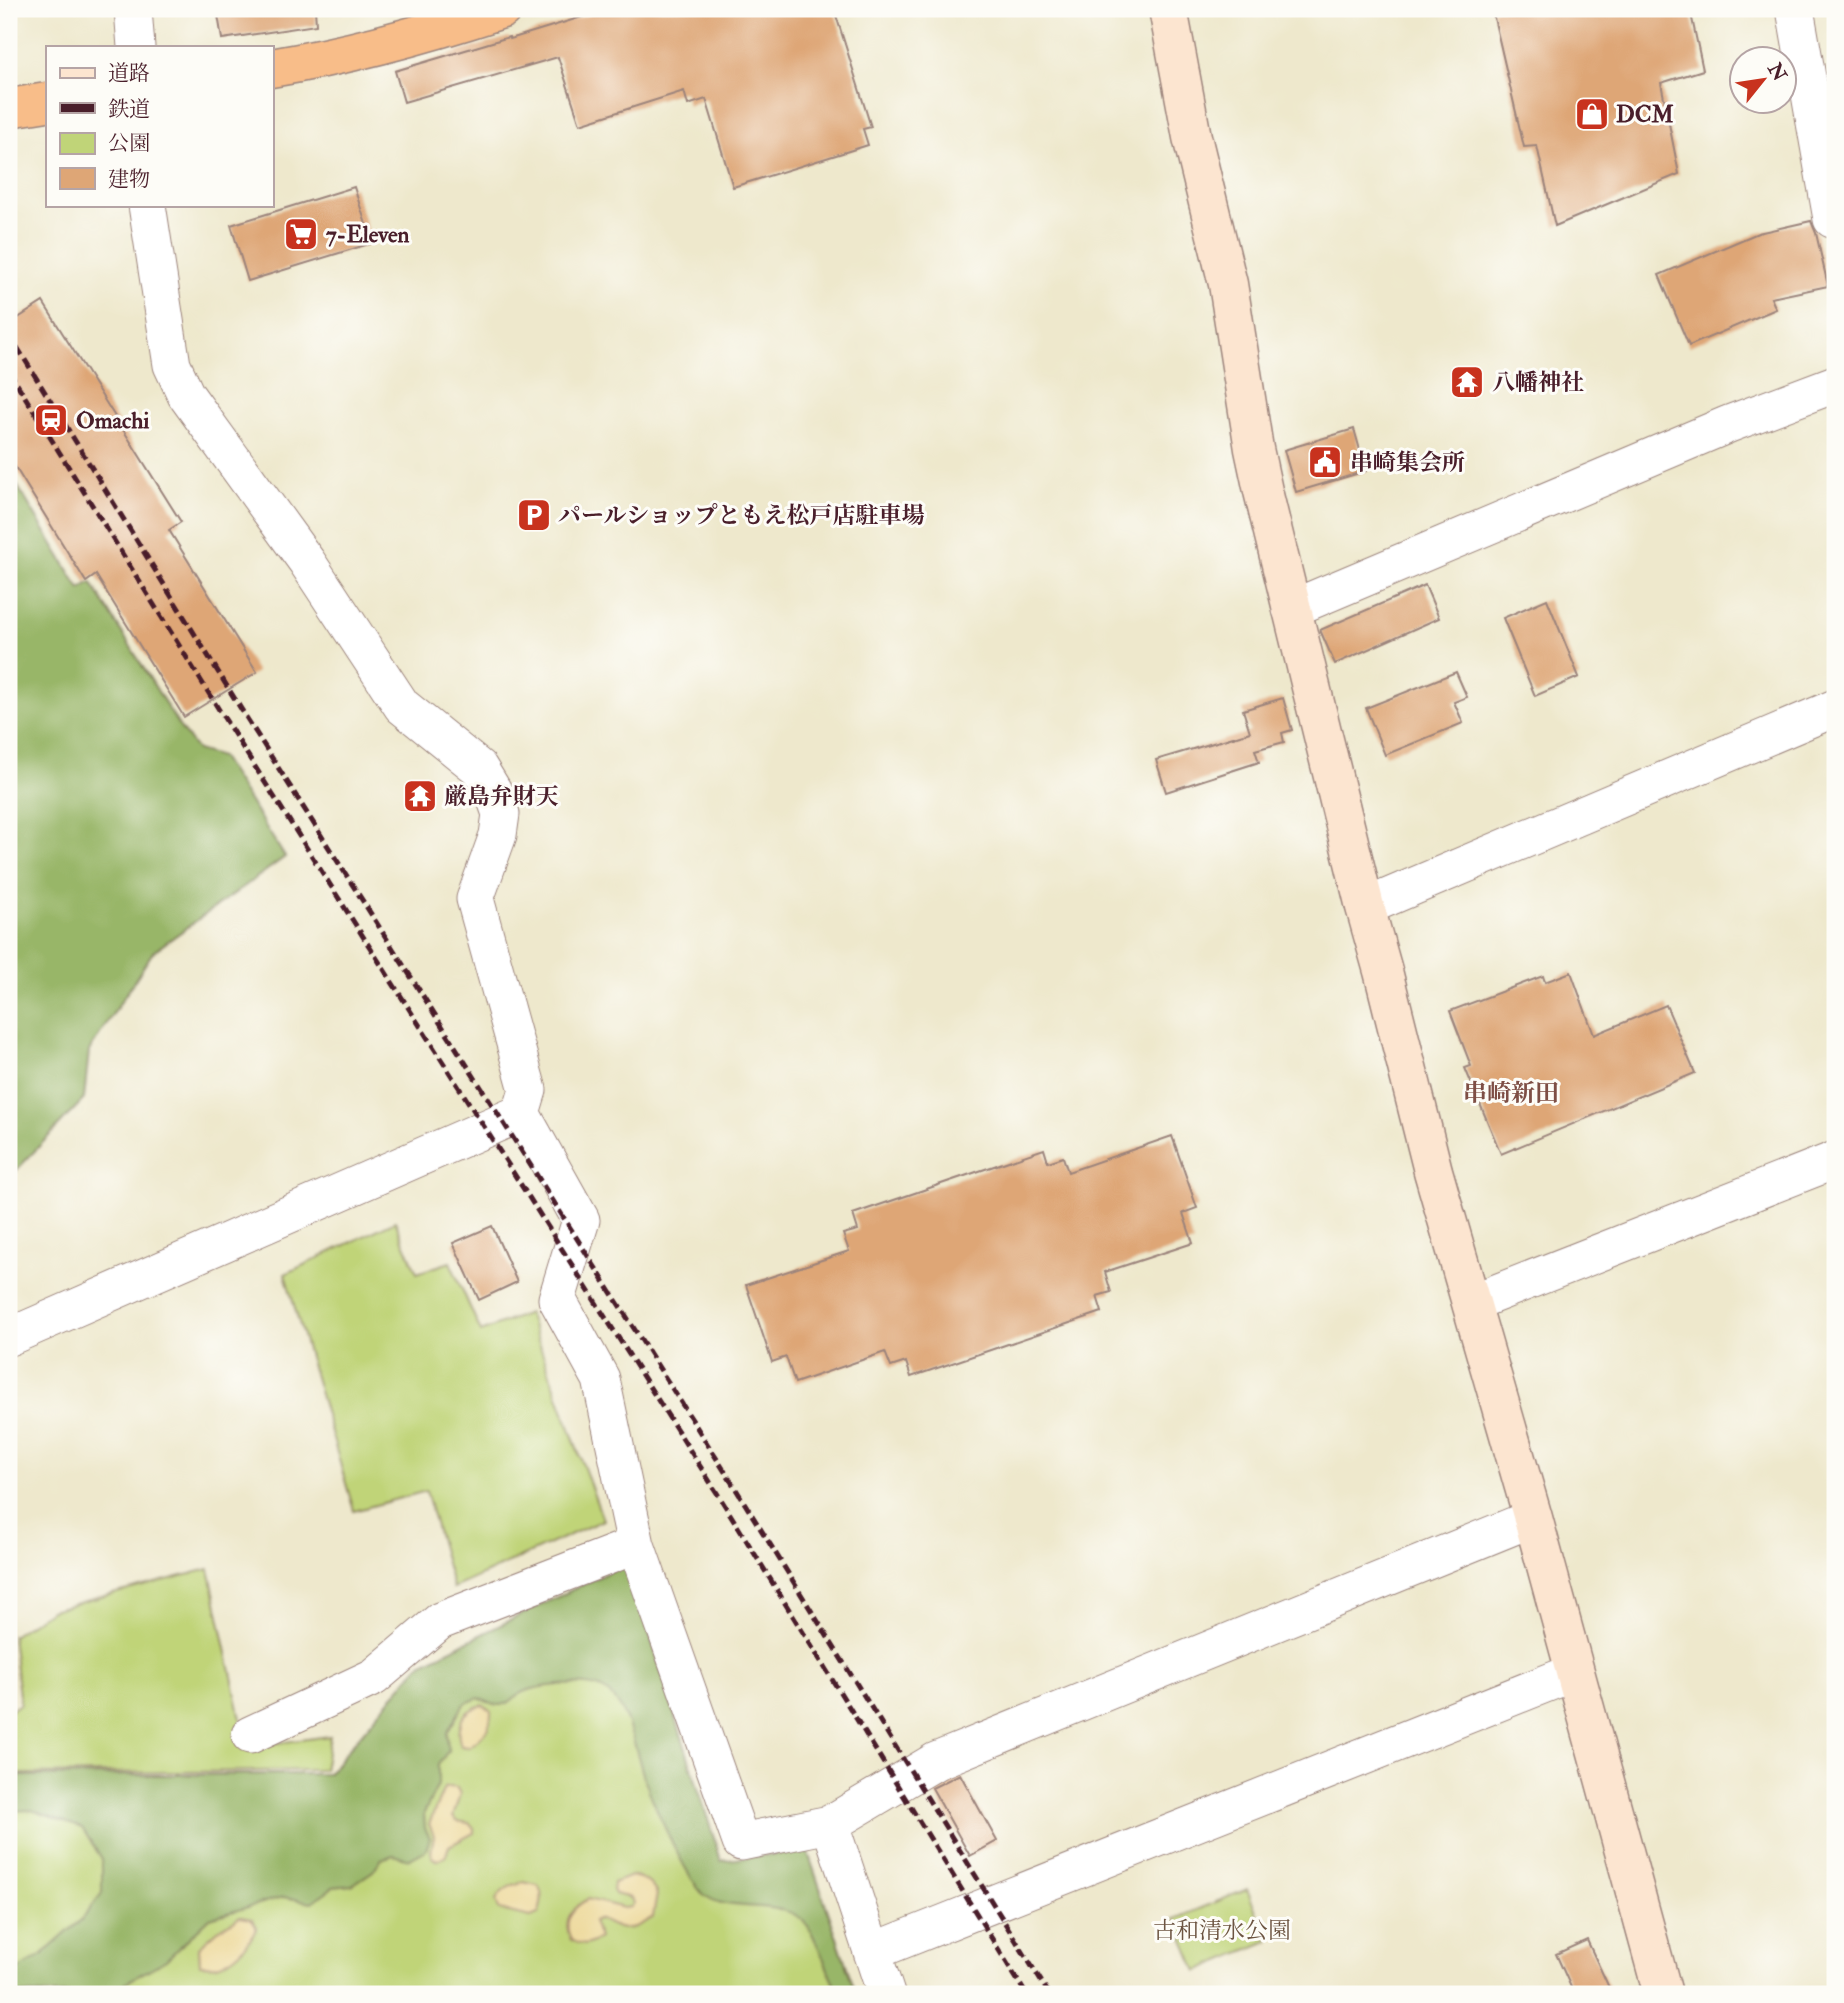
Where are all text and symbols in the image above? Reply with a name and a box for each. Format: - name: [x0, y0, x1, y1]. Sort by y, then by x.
- legend: [46, 46, 273, 206]
- north arrow: [1728, 46, 1798, 116]
- text: N: [1762, 58, 1792, 86]
- text: 道路: [108, 60, 150, 87]
- shop icon: DCM: [1573, 95, 1611, 133]
- text: 鉄道: [108, 96, 150, 123]
- place label: DCM: [1616, 100, 1674, 129]
- text: 公園: [108, 130, 150, 157]
- text: 建物: [108, 166, 150, 193]
- supermarket icon: 7-Eleven: [282, 215, 320, 253]
- place label: 7-Eleven: [326, 220, 410, 249]
- temple icon: 八幡神社: [1448, 363, 1486, 401]
- place label: 八幡神社: [1492, 368, 1584, 397]
- station icon: Omachi: [32, 401, 70, 439]
- place label: Omachi: [76, 406, 149, 435]
- public building icon: 串崎集会所: [1306, 443, 1344, 481]
- place label: 串崎集会所: [1350, 448, 1465, 477]
- parking icon: パールショップともえ松戸店駐車場: [515, 496, 553, 534]
- place label: パールショップともえ松戸店駐車場: [558, 501, 925, 530]
- temple icon: 厳島弁財天: [401, 777, 439, 815]
- place label: 厳島弁財天: [444, 782, 559, 811]
- district label: 串崎新田: [1463, 1078, 1559, 1109]
- park label: 古和清水公園: [1153, 1916, 1291, 1945]

